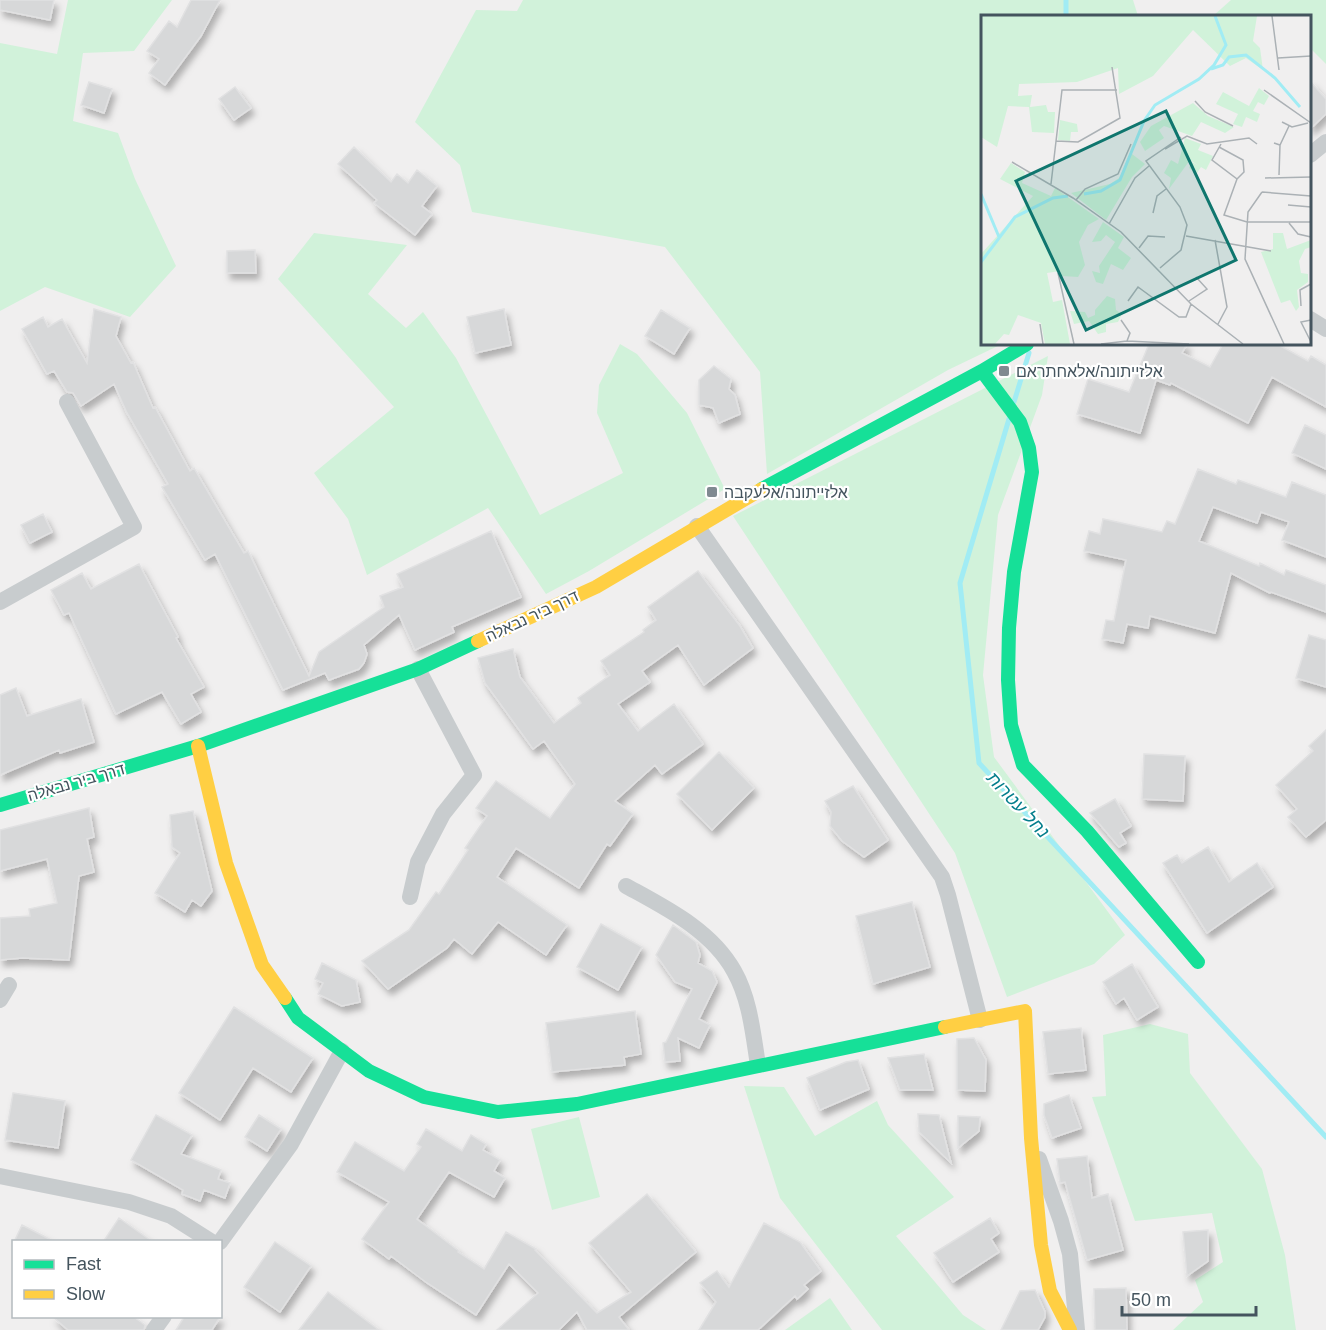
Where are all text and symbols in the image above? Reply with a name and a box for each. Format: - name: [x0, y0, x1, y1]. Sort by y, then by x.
- inset map: [981, 15, 1311, 345]
- place label: אלזייתונה/אלאחתראם: [1016, 363, 1163, 380]
- marker: אלזייתונה/אלאחתראם: [997, 364, 1011, 378]
- place label: אלזייתונה/אלעקבה: [724, 484, 848, 501]
- marker: אלזייתונה/אלעקבה: [705, 485, 719, 499]
- street label: דרך ביר נבאלה: [483, 587, 581, 645]
- street label: דרך ביר נבאלה: [25, 760, 127, 804]
- water label: נחל עטרות: [982, 767, 1053, 842]
- legend: [12, 1240, 222, 1318]
- text: Fast: [66, 1254, 101, 1274]
- scale bar: [1122, 1279, 1256, 1317]
- text: Slow: [66, 1284, 106, 1304]
- text: 50 m: [1131, 1290, 1171, 1310]

